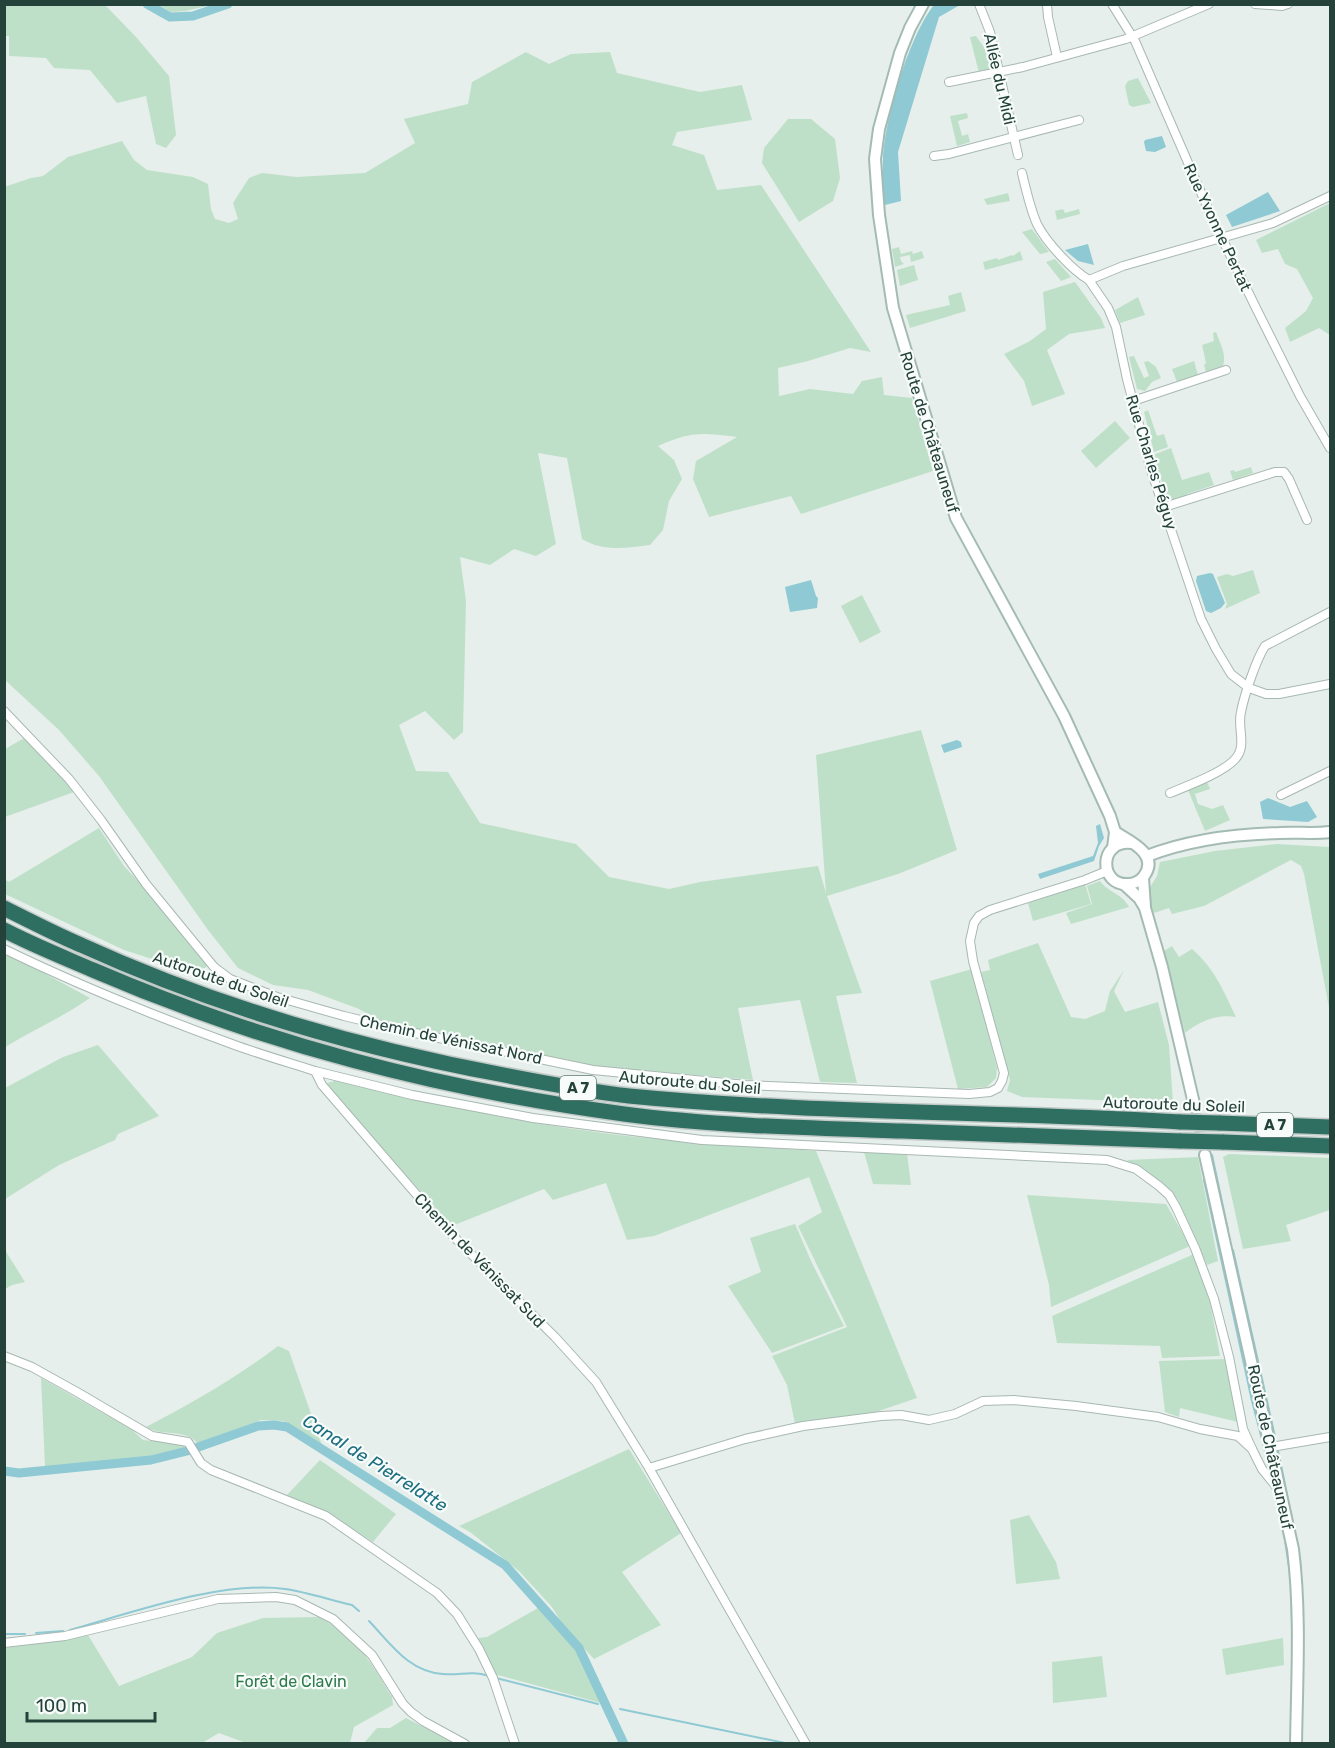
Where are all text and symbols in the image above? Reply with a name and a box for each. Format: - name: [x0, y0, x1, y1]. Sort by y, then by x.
- street label: Allée du Midi: [980, 31, 1019, 127]
- street label: Rue Yvonne Pertat: [1180, 160, 1255, 294]
- street label: Route de Châteauneuf: [896, 349, 963, 516]
- street label: Rue Charles Péguy: [1122, 392, 1181, 532]
- street label: Autoroute du Soleil: [150, 947, 291, 1012]
- street label: Chemin de Vénissat Nord: [358, 1011, 544, 1068]
- street label: Autoroute du Soleil: [618, 1067, 762, 1098]
- road number: A 7: [560, 1076, 596, 1100]
- street label: Autoroute du Soleil: [1102, 1093, 1245, 1116]
- road number: A 7: [1257, 1113, 1293, 1137]
- street label: Chemin de Vénissat Sud: [410, 1189, 549, 1332]
- street label: Route de Châteauneuf: [1244, 1363, 1297, 1532]
- water label: Canal de Pierrelatte: [299, 1410, 451, 1516]
- park label: Forêt de Clavin: [235, 1672, 347, 1691]
- scale bar: [27, 1685, 154, 1723]
- text: 100 m: [36, 1695, 87, 1717]

